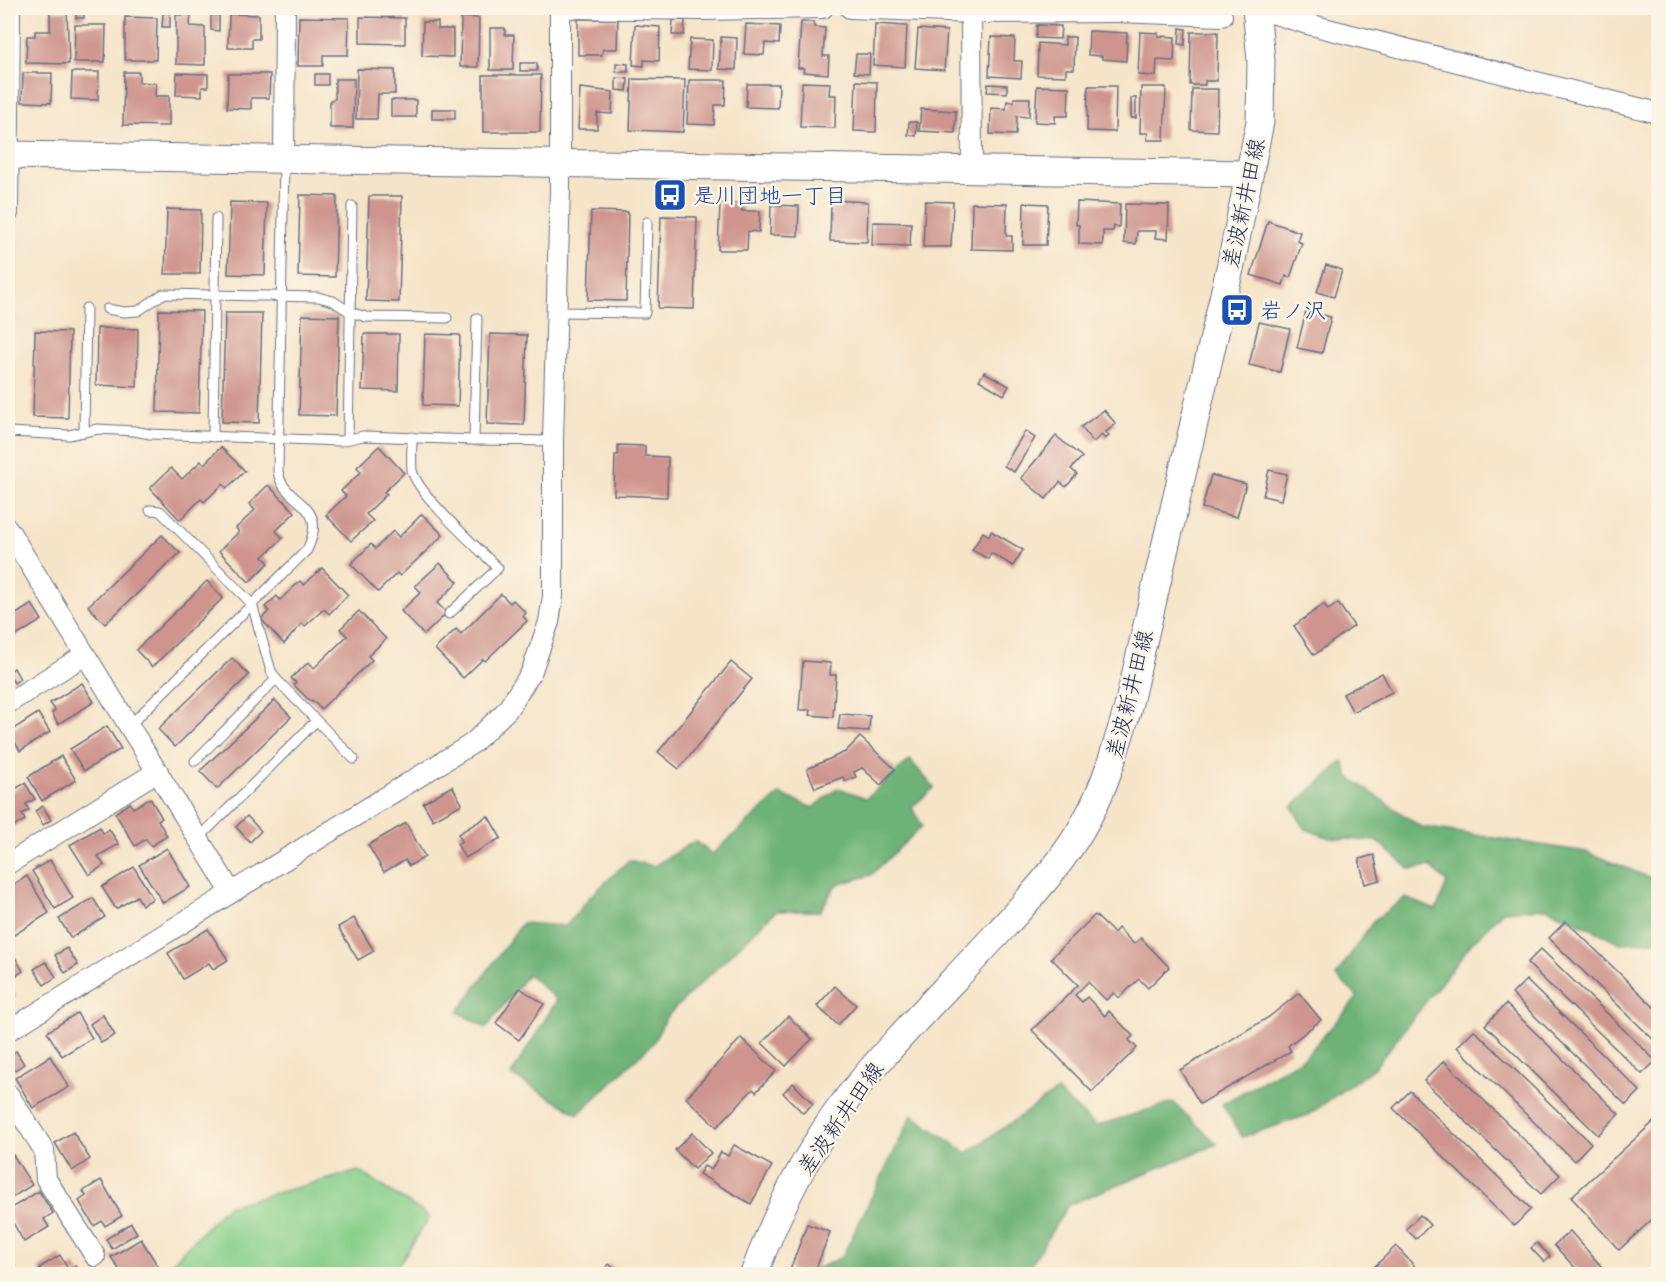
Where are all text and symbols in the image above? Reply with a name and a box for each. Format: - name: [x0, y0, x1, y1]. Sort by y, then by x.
- street label: 差波新井田線: [1218, 136, 1272, 271]
- bus stop icon: 是川団地一丁目: [652, 177, 688, 213]
- place label: 是川団地一丁目: [693, 183, 847, 211]
- bus stop icon: 岩ノ沢: [1219, 292, 1255, 328]
- place label: 岩ノ沢: [1260, 298, 1326, 326]
- street label: 差波新井田線: [1101, 627, 1160, 762]
- street label: 差波新井田線: [792, 1057, 891, 1181]

